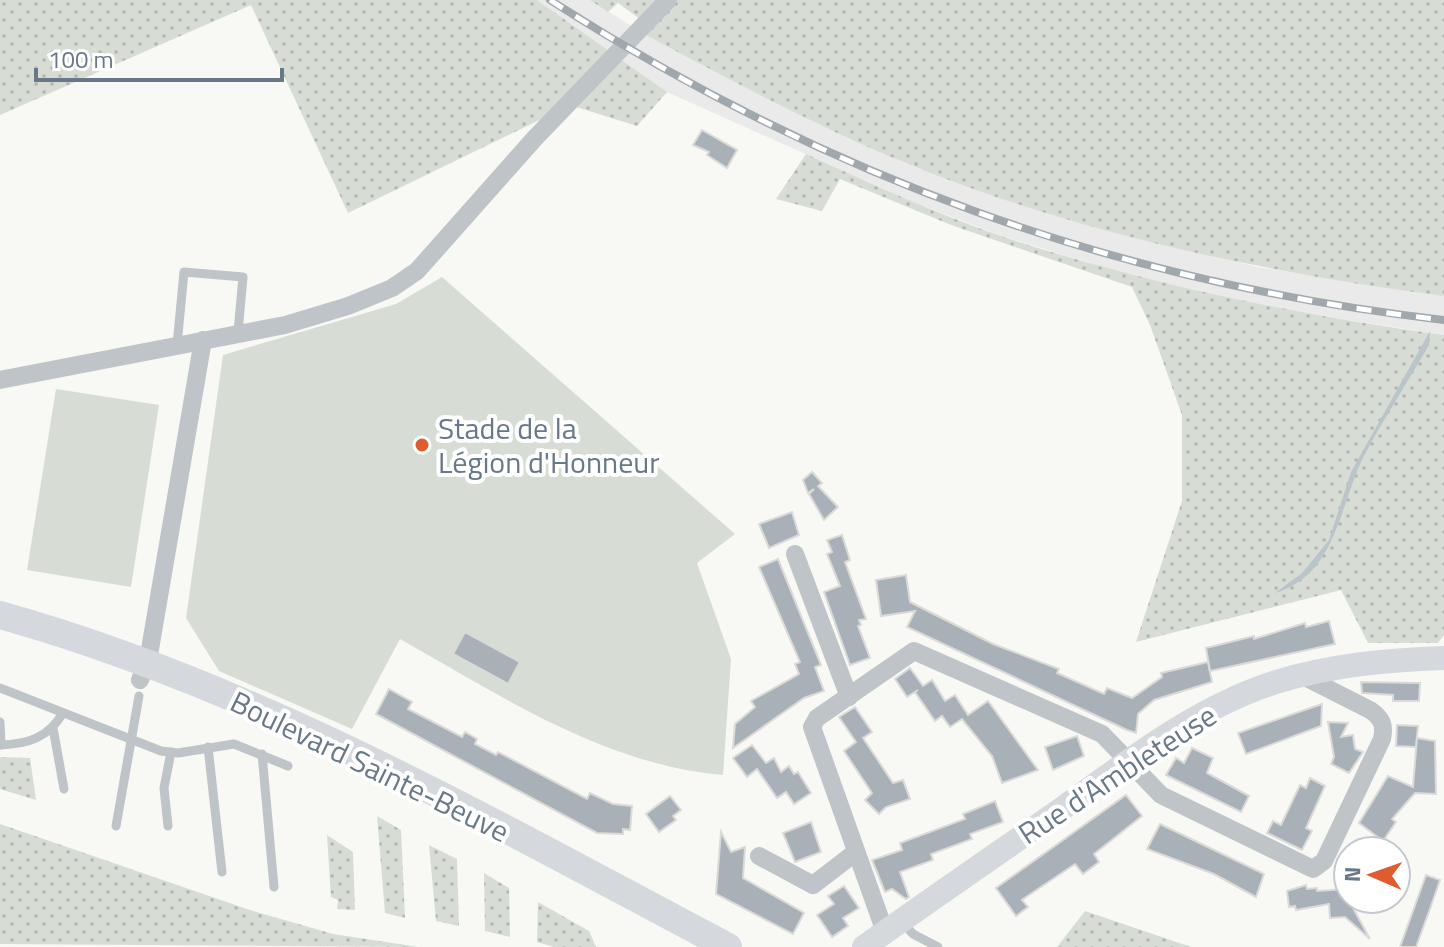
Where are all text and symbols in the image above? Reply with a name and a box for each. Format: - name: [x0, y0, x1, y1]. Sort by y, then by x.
- scale bar: [36, 32, 282, 82]
- text: 100 m: [48, 41, 114, 77]
- place label: Stade de la Légion d'Honneur: [438, 405, 660, 485]
- marker: Stade de la Légion d'Honneur: [413, 436, 431, 454]
- street label: Boulevard Sainte-Beuve: [223, 678, 517, 854]
- street label: Rue d'Ambleteuse: [1009, 693, 1225, 855]
- north arrow: [1332, 835, 1412, 915]
- text: N: [1335, 866, 1369, 883]

